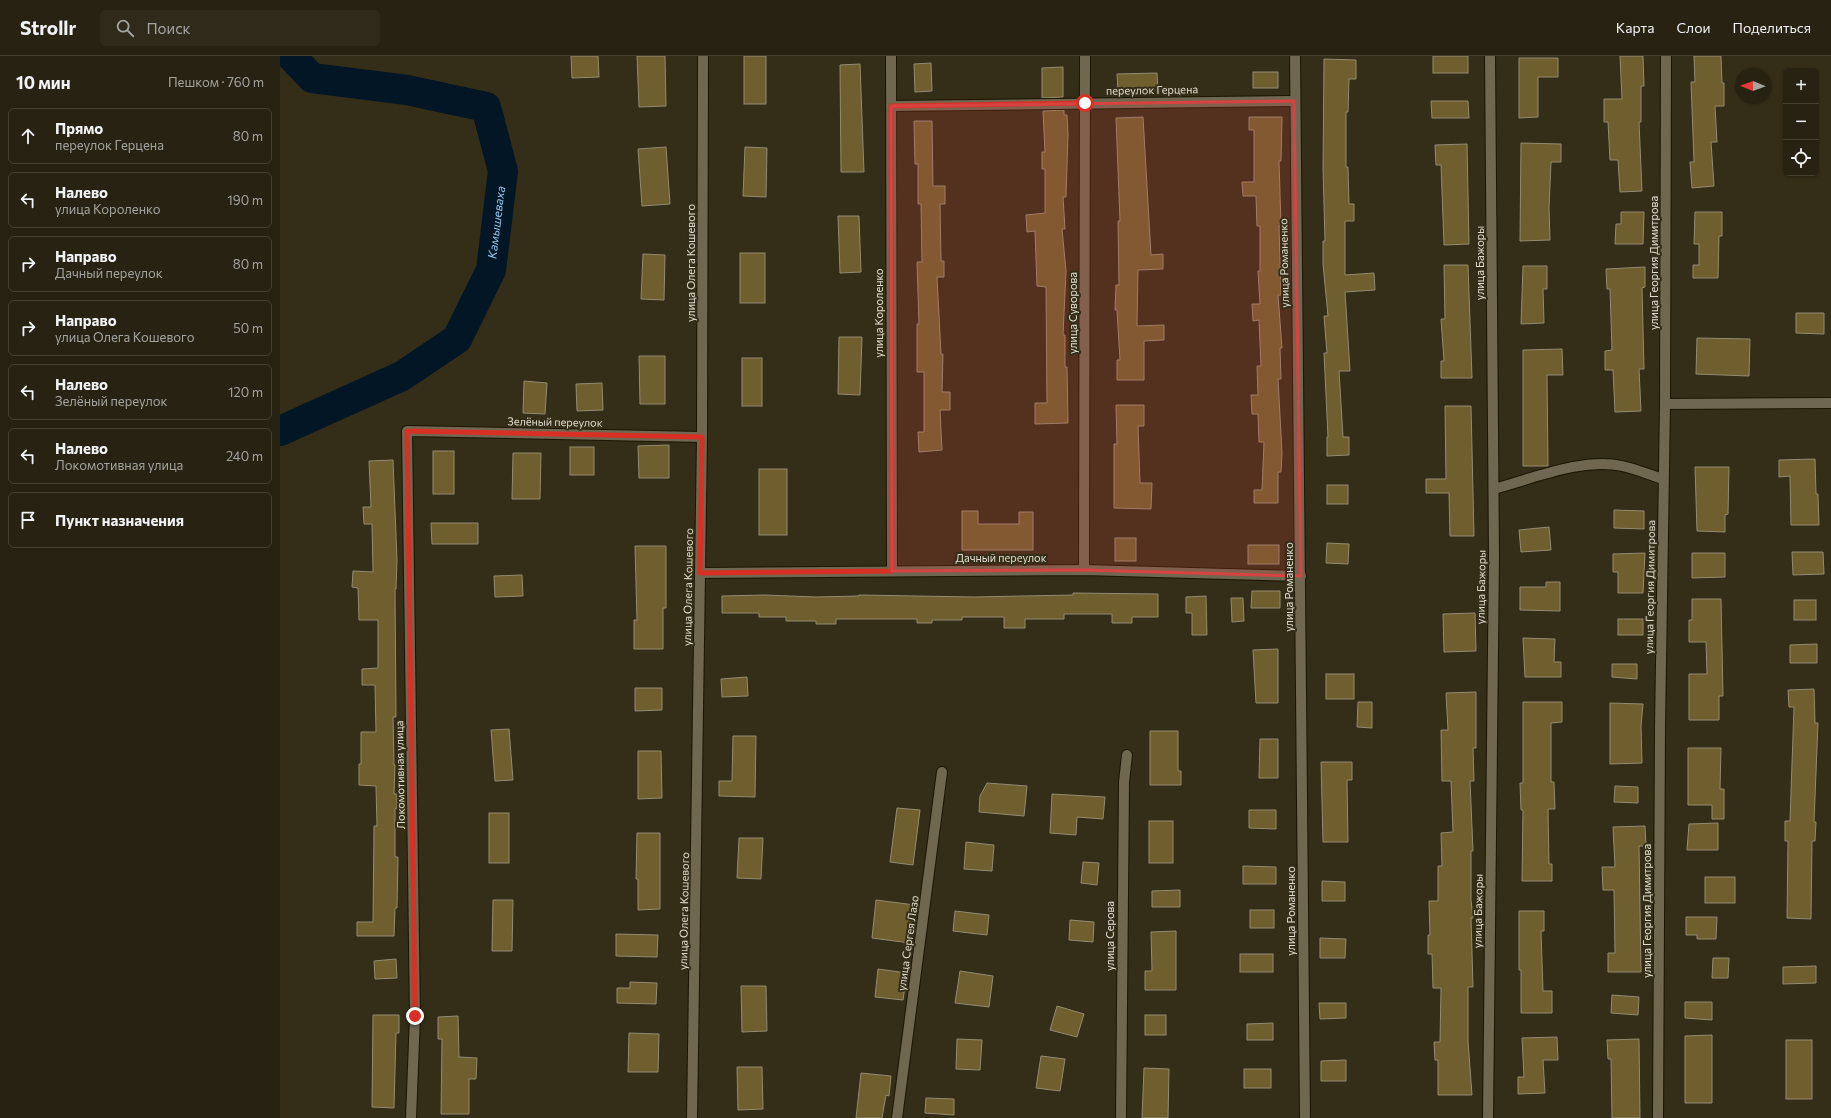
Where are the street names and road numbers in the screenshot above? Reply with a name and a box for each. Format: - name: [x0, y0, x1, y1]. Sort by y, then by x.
- street label: переулок Герцена: [1106, 82, 1198, 97]
- street label: улица Георгия Димитрова: [1647, 196, 1660, 330]
- street label: улица Олега Кошевого: [684, 204, 697, 322]
- street label: улица Романенко: [1276, 218, 1291, 308]
- street label: улица Бажоры: [1473, 226, 1486, 300]
- street label: улица Короленко: [872, 268, 885, 358]
- street label: улица Суворова: [1066, 272, 1079, 354]
- street label: Зелёный переулок: [507, 414, 603, 429]
- street label: улица Георгия Димитрова: [1642, 520, 1657, 654]
- street label: улица Олега Кошевого: [680, 527, 695, 646]
- street label: улица Романенко: [1282, 542, 1295, 632]
- street label: улица Бажоры: [1473, 550, 1488, 624]
- street label: Дачный переулок: [955, 551, 1047, 564]
- street label: Локомотивная улица: [392, 721, 407, 829]
- street label: улица Георгия Димитрова: [1640, 844, 1653, 978]
- street label: улица Олега Кошевого: [676, 851, 691, 970]
- street label: улица Романенко: [1284, 866, 1297, 956]
- street label: улица Бажоры: [1470, 874, 1485, 948]
- street label: улица Сергея Лазо: [894, 894, 921, 991]
- street label: улица Серова: [1103, 901, 1116, 971]

